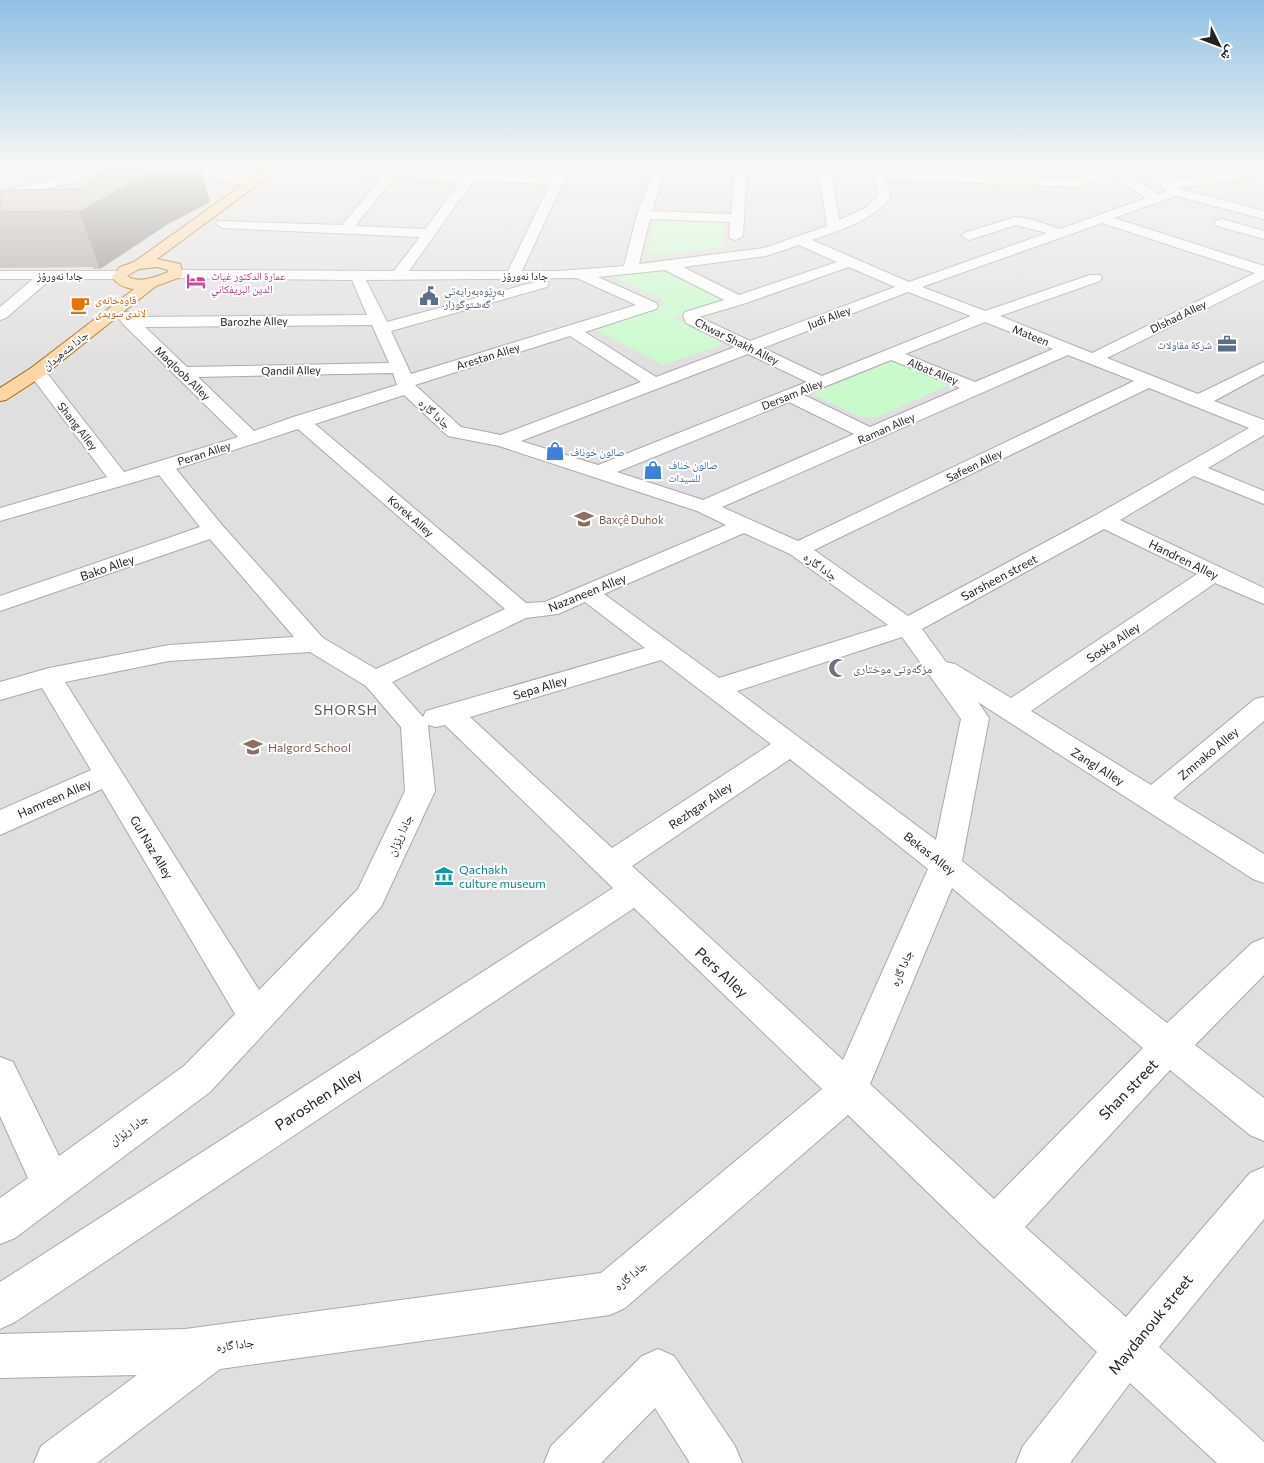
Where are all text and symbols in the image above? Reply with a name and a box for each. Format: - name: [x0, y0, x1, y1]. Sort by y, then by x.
- north arrow: [1194, 20, 1244, 70]
- text: ش: [1217, 42, 1240, 65]
- street label: جادا نەورۆز: [36, 269, 83, 282]
- place label: عمارة الدكتور غياث الدين البريفكاني: [211, 269, 286, 297]
- street label: جادا نەورۆز: [501, 269, 548, 282]
- hotel icon: عمارة الدكتور غياث الدين البريفكاني: [185, 270, 207, 292]
- place label: بەڕێوەبەرایەتی گەشتوگوزار: [443, 284, 505, 310]
- public building icon: بەڕێوەبەرایەتی گەشتوگوزار: [418, 285, 440, 307]
- place label: قاوەخانەی لاندی سویدی: [95, 293, 146, 320]
- cafe icon: قاوەخانەی لاندی سویدی: [69, 294, 91, 316]
- street label: Dlshad Alley: [1148, 297, 1209, 335]
- street label: Judi Alley: [806, 303, 853, 332]
- street label: Barozhe Alley: [220, 314, 288, 328]
- street label: Chwar Shakh Alley: [693, 315, 782, 367]
- street label: Mateen: [1011, 322, 1051, 348]
- street label: جادا شەهیدان: [40, 328, 91, 373]
- office icon: شركة مقاولات: [1216, 333, 1238, 355]
- place label: شركة مقاولات: [1157, 338, 1212, 351]
- street label: Arestan Alley: [455, 340, 522, 372]
- street label: Maqloob Alley: [153, 343, 214, 403]
- street label: Albat Alley: [906, 355, 961, 387]
- street label: Qandil Alley: [261, 363, 321, 377]
- street label: Dersam Alley: [759, 376, 825, 412]
- street label: جادا گارە: [415, 395, 454, 432]
- street label: Shang Alley: [55, 399, 101, 453]
- street label: Raman Alley: [855, 409, 917, 446]
- street label: Peran Alley: [176, 438, 233, 468]
- shop icon: صالون خوناف: [544, 440, 566, 462]
- place label: صالون خوناف: [570, 445, 625, 459]
- street label: Safeen Alley: [944, 446, 1004, 484]
- place label: صالون خناف للسيدات: [668, 458, 718, 484]
- shop icon: صالون خناف للسيدات: [642, 459, 664, 481]
- street label: Korek Alley: [386, 493, 437, 540]
- school or university icon: Baxçê Duhok: [573, 508, 595, 530]
- place label: Baxçê Duhok: [599, 513, 664, 526]
- street label: Handren Alley: [1147, 536, 1221, 582]
- street label: جادا گارە: [801, 549, 841, 584]
- street label: Bako Alley: [78, 551, 136, 583]
- street label: Sarsheen street: [958, 551, 1040, 603]
- street label: Nazaneen Alley: [546, 570, 628, 614]
- street label: Soska Alley: [1084, 619, 1142, 665]
- mosque icon: مزگەوتی موختاری: [827, 657, 849, 679]
- place label: مزگەوتی موختاری: [853, 661, 932, 676]
- street label: Sepa Alley: [511, 672, 569, 702]
- district label: SHORSH: [314, 701, 378, 718]
- street label: Zmnako Alley: [1175, 724, 1241, 782]
- school or university icon: Halgord School: [242, 736, 264, 758]
- place label: Halgord School: [268, 740, 351, 754]
- street label: Zangl Alley: [1069, 744, 1127, 788]
- street label: Hamreen Alley: [15, 776, 93, 820]
- street label: Rezhgar Alley: [666, 779, 734, 831]
- street label: جادا رێزان: [383, 812, 416, 859]
- street label: Gul Naz Alley: [128, 813, 176, 881]
- street label: Bekas Alley: [902, 829, 958, 877]
- place label: Qachakh culture museum: [459, 862, 546, 890]
- museum icon: Qachakh culture museum: [433, 865, 455, 887]
- street label: Pers Alley: [692, 943, 752, 1001]
- street label: جادا گارە: [887, 947, 916, 989]
- street label: Shan street: [1095, 1055, 1161, 1123]
- street label: Paroshen Alley: [271, 1064, 365, 1134]
- street label: جادا رێزان: [106, 1110, 151, 1149]
- street label: جادا گارە: [611, 1257, 650, 1294]
- street label: Maydanouk street: [1104, 1270, 1196, 1378]
- street label: جادا گارە: [215, 1334, 255, 1355]

